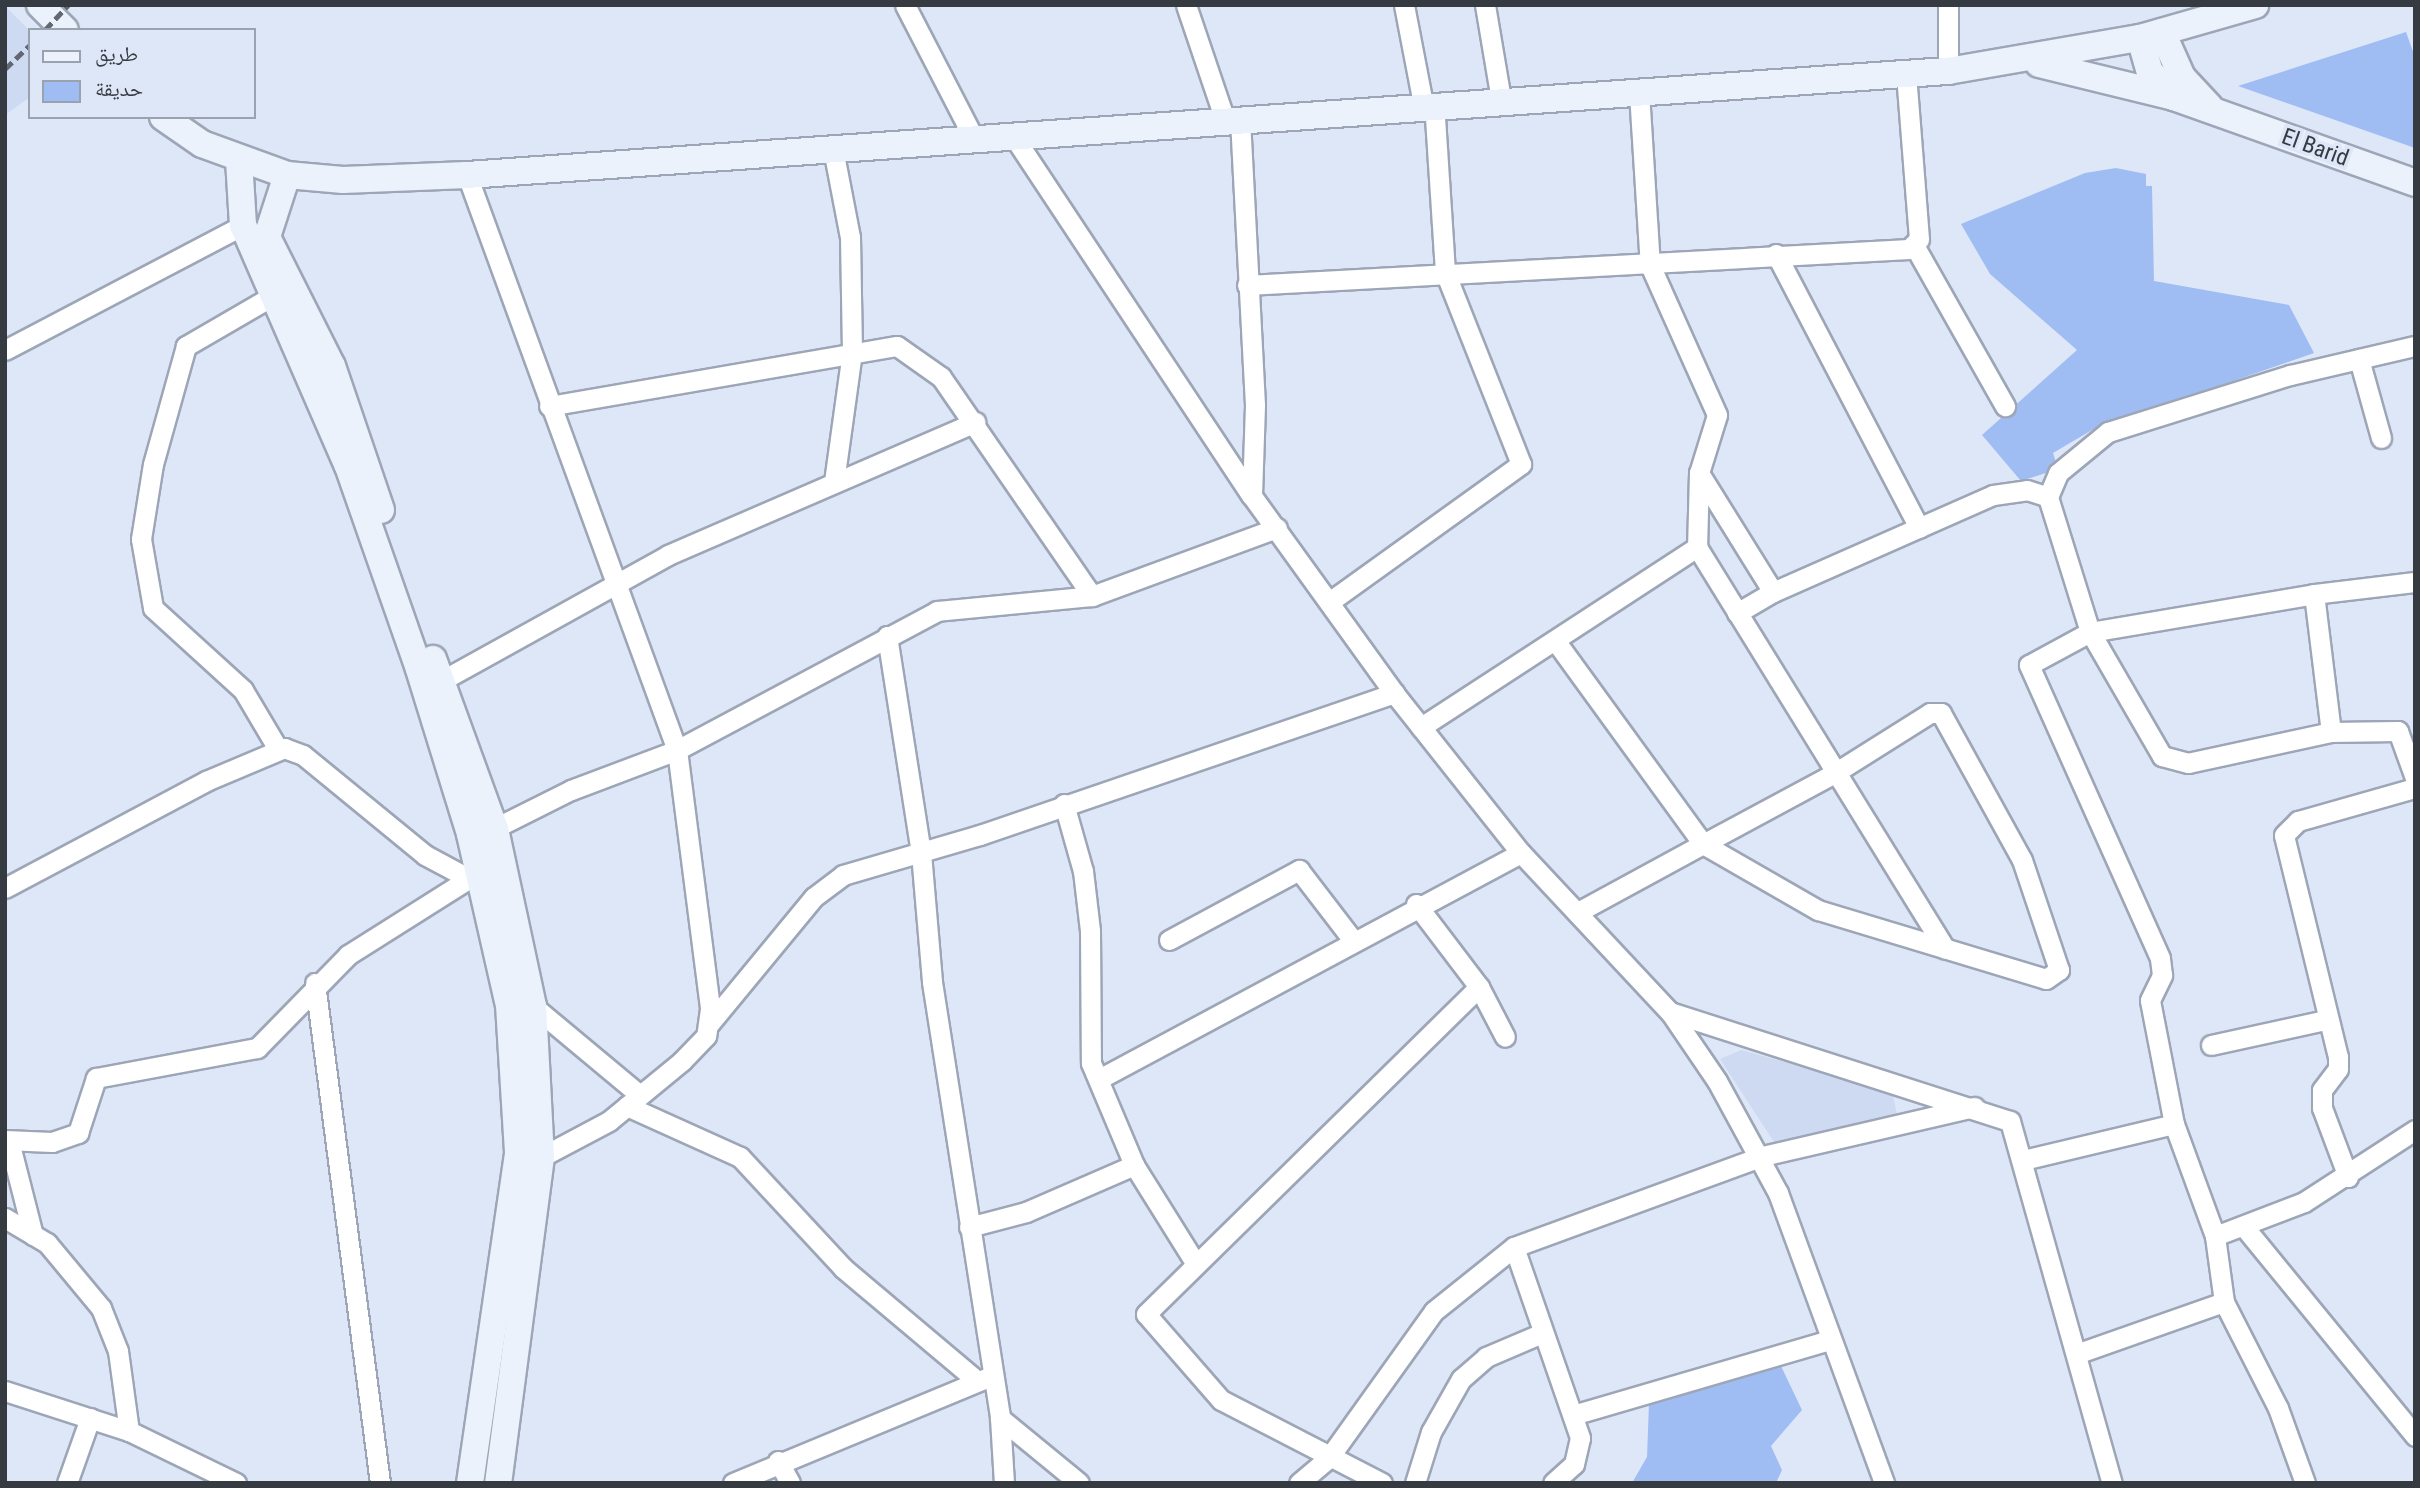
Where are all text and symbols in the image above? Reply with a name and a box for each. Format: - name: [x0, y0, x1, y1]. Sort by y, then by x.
- legend: [28, 28, 256, 119]
- text: طريق: [95, 42, 138, 66]
- text: حديقة: [95, 77, 143, 101]
- street label: El Barid: [2278, 123, 2352, 173]

